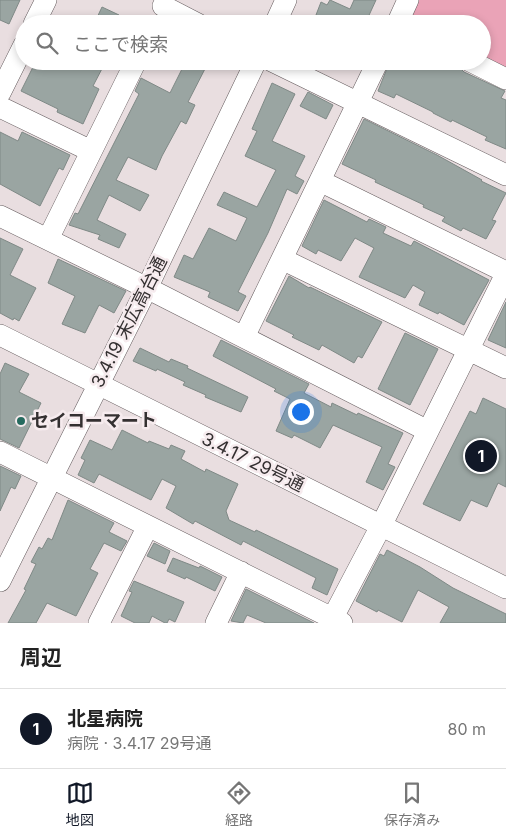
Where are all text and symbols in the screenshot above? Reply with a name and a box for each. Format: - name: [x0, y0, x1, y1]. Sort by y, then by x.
- search box: [15, 15, 491, 70]
- icon: search: [33, 29, 61, 57]
- text: ここで検索: [73, 33, 168, 56]
- street label: 3.4.19 末広高台通: [86, 253, 171, 391]
- your location: [288, 399, 314, 425]
- place label: セイコーマート: [31, 410, 157, 431]
- marker: セイコーマート: [15, 415, 27, 427]
- street label: 3.4.17 29号通: [199, 428, 308, 495]
- pin: 1: [465, 437, 497, 475]
- text: 周辺: [20, 645, 62, 670]
- text: 北星病院: [67, 707, 143, 730]
- text: 1: [33, 719, 39, 739]
- text: 80 m: [447, 719, 486, 739]
- text: 病院 · 3.4.17 29号通: [67, 733, 212, 753]
- tab: 地図: [66, 779, 94, 829]
- tab: 経路: [225, 779, 253, 829]
- tab: 保存済み: [384, 779, 440, 829]

